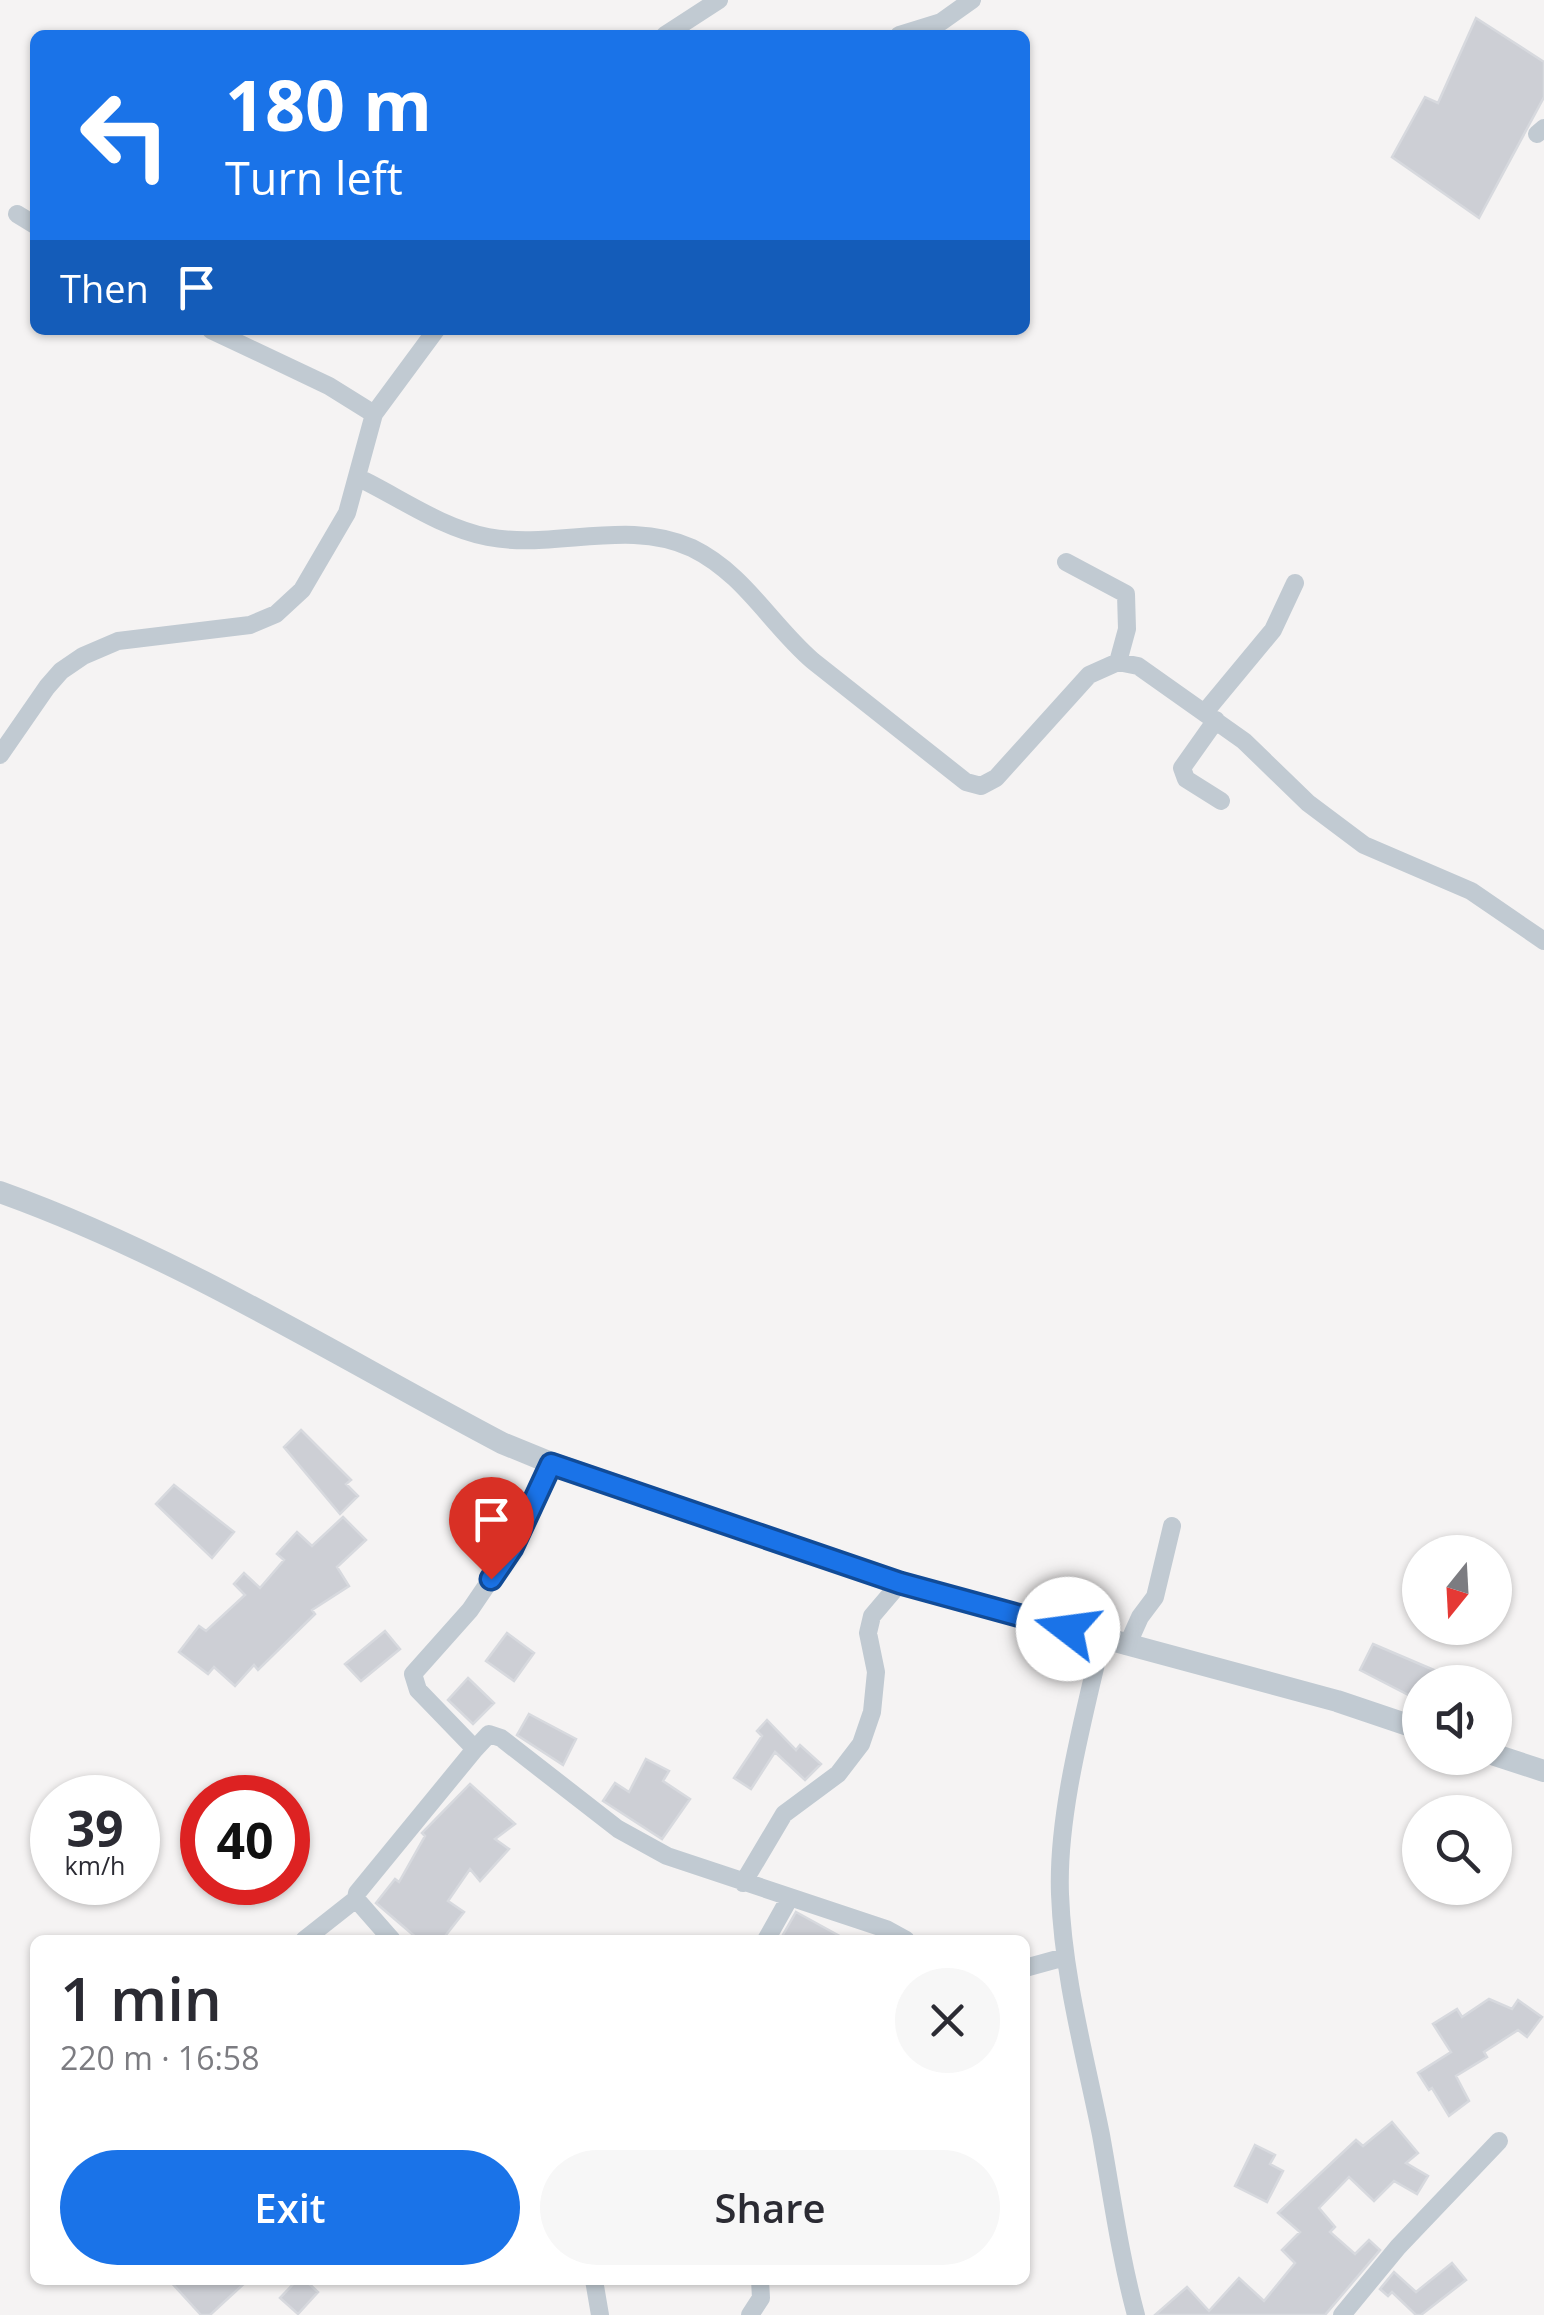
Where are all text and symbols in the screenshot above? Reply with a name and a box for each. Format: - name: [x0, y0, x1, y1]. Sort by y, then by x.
- text: 180 m: [225, 56, 432, 152]
- icon: left: [60, 70, 190, 200]
- text: Turn left: [225, 147, 403, 208]
- icon: arrive: [169, 260, 224, 315]
- text: Then: [60, 262, 149, 314]
- pin: [449, 1477, 534, 1580]
- icon: arrive: [464, 1492, 519, 1547]
- north arrow: [1402, 1535, 1512, 1645]
- map controls: [1402, 1535, 1512, 1905]
- position arrow: [1016, 1577, 1120, 1681]
- button: sound: [1402, 1665, 1512, 1775]
- speed limit sign: 40: [180, 1775, 310, 1905]
- text: 39: [66, 1794, 124, 1862]
- button: search: [1402, 1795, 1512, 1905]
- text: km/h: [65, 1848, 125, 1882]
- text: 1 min: [60, 1957, 222, 2039]
- button: close: [895, 1968, 1000, 2073]
- text: 220 m · 16:58: [60, 2036, 259, 2079]
- button: Exit: [60, 2150, 520, 2265]
- button: Share: [540, 2150, 1000, 2265]

